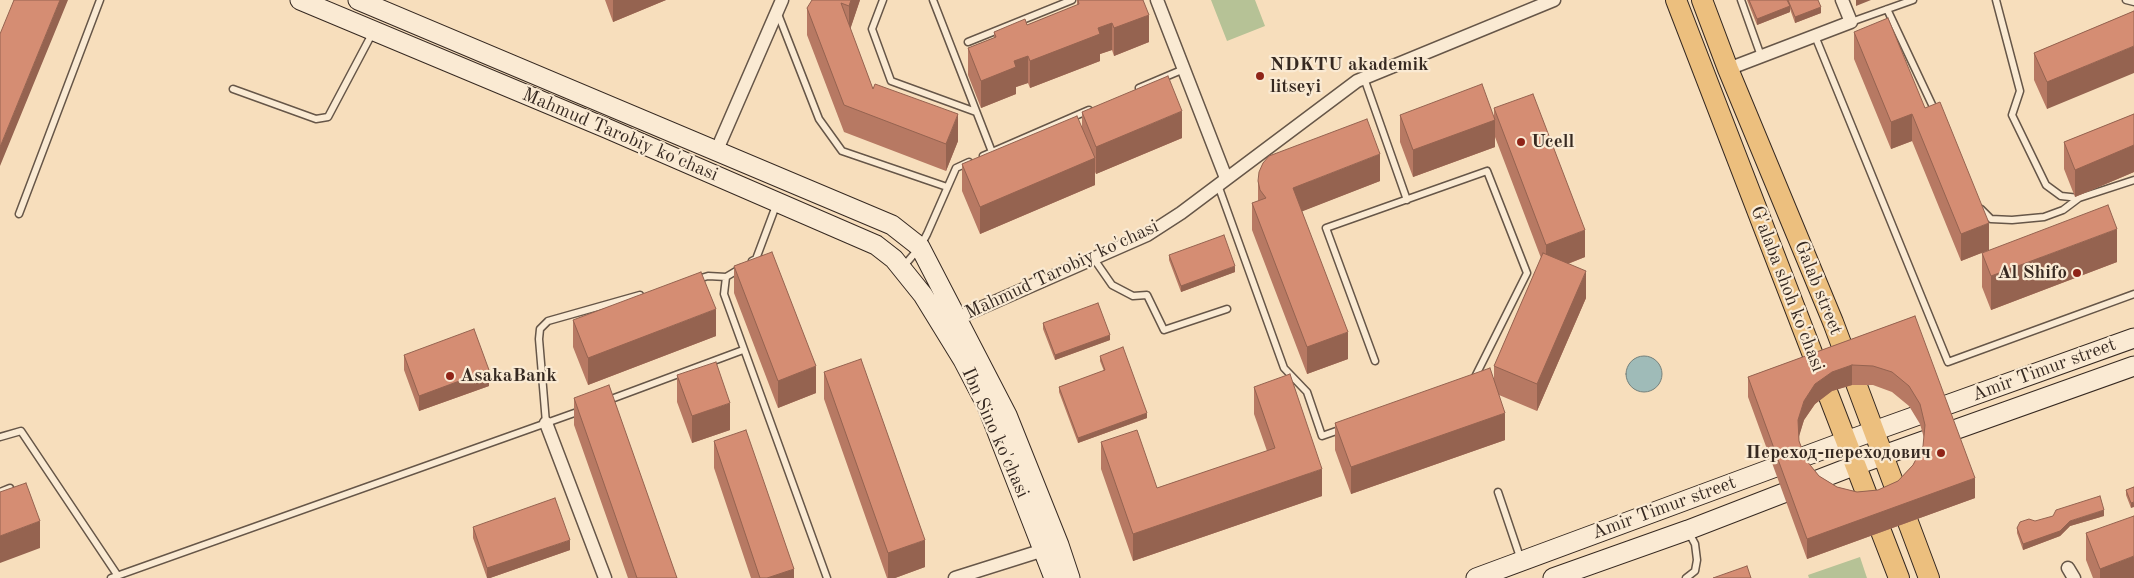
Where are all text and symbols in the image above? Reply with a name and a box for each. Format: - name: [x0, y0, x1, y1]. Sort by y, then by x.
- place label: NDKTU akademik litseyi: [1270, 54, 1429, 98]
- marker: NDKTU akademik litseyi: [1254, 70, 1266, 82]
- street label: Mahmud Tarobiy ko'chasi: [519, 83, 721, 187]
- place label: Ucell: [1531, 131, 1574, 153]
- marker: Ucell: [1515, 136, 1527, 148]
- street label: G'alaba shoh ko'chasi: [1745, 203, 1829, 375]
- street label: Mahmud Tarobiy ko'chasi: [962, 215, 1162, 325]
- street label: Galab street: [1789, 238, 1847, 338]
- place label: Al Shifo: [1997, 262, 2067, 284]
- marker: Al Shifo: [2071, 267, 2083, 279]
- street label: Amir Timur street: [1969, 333, 2119, 407]
- street label: Ibn Sino ko'chasi: [956, 364, 1034, 502]
- place label: AsakaBank: [460, 365, 557, 387]
- marker: AsakaBank: [444, 370, 456, 382]
- place label: Переход-переходович: [1746, 442, 1931, 464]
- marker: Переход-переходович: [1935, 447, 1947, 459]
- street label: Amir Timur street: [1589, 471, 1739, 545]

